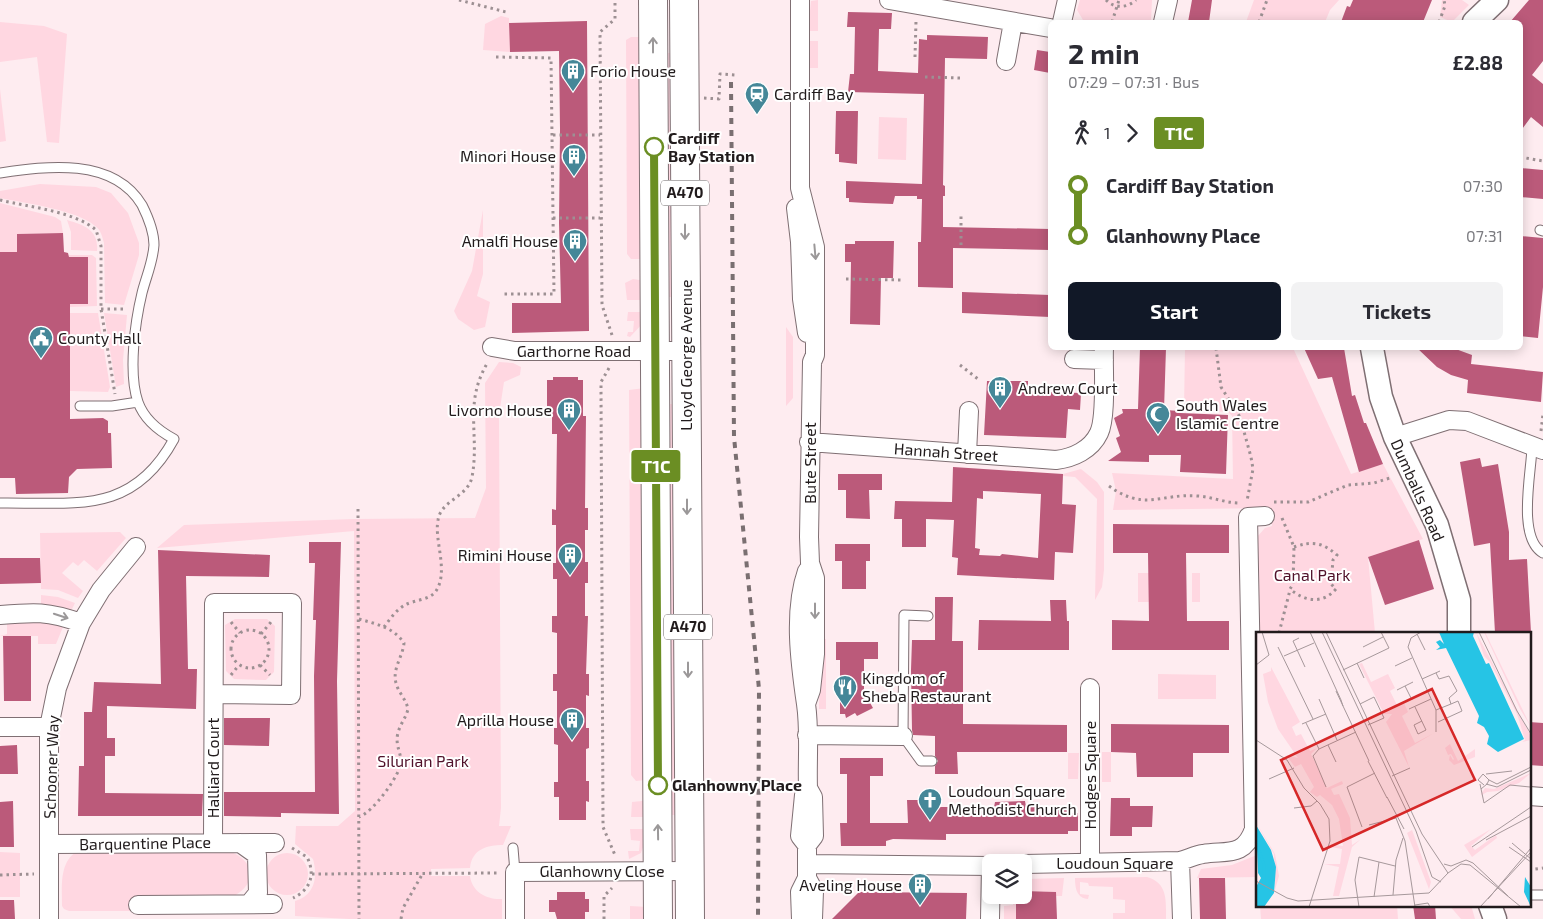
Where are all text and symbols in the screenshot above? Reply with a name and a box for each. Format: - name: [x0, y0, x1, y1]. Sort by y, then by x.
- text: 2 min: [1068, 36, 1140, 70]
- one-way arrow: [648, 37, 658, 54]
- text: £2.88: [1453, 51, 1503, 74]
- building icon: Forio House: [560, 58, 586, 92]
- place label: Forio House: [590, 61, 676, 80]
- text: 07:29 – 07:31 · Bus: [1068, 72, 1199, 91]
- station icon: Cardiff Bay: [744, 81, 770, 115]
- place label: Cardiff Bay: [774, 84, 854, 103]
- icon: walk: [1068, 119, 1096, 147]
- icon: forward: [1118, 119, 1146, 147]
- text: T1C: [1164, 122, 1194, 144]
- text: 1: [1104, 123, 1110, 142]
- place label: Cardiff Bay Station: [668, 128, 755, 166]
- marker: Cardiff Bay Station: [644, 137, 664, 157]
- building icon: Minori House: [561, 143, 587, 177]
- place label: Minori House: [460, 146, 556, 165]
- text: Cardiff Bay Station: [1106, 174, 1274, 197]
- text: 07:30: [1463, 176, 1503, 195]
- road number: A470: [661, 180, 709, 206]
- one-way arrow: [680, 224, 690, 240]
- text: Glanhowny Place: [1106, 224, 1260, 247]
- text: 07:31: [1466, 226, 1503, 245]
- building icon: Amalfi House: [562, 228, 588, 262]
- place label: Amalfi House: [462, 231, 558, 250]
- one-way arrow: [810, 244, 819, 260]
- street label: Lloyd George Avenue: [676, 279, 695, 431]
- button: Start: [1068, 282, 1281, 340]
- button: Tickets: [1291, 282, 1503, 340]
- public building icon: County Hall: [28, 325, 54, 359]
- place label: County Hall: [58, 328, 142, 347]
- street label: Garthorne Road: [517, 341, 631, 360]
- building icon: Andrew Court: [987, 375, 1013, 409]
- place label: Andrew Court: [1018, 378, 1118, 397]
- place label: South Wales Islamic Centre: [1176, 395, 1279, 432]
- building icon: Livorno House: [556, 397, 582, 431]
- place label: Livorno House: [448, 400, 552, 419]
- mosque icon: South Wales Islamic Centre: [1145, 401, 1171, 435]
- street label: Bute Street: [800, 422, 819, 504]
- street label: Dumballs Road: [1387, 436, 1449, 544]
- street label: Hannah Street: [893, 438, 999, 465]
- line badge: T1C: [627, 450, 685, 482]
- text: T1C: [641, 455, 671, 477]
- one-way arrow: [682, 499, 692, 515]
- building icon: Rimini House: [557, 542, 583, 576]
- place label: Rimini House: [458, 545, 552, 564]
- park label: Canal Park: [1274, 565, 1350, 584]
- one-way arrow: [810, 603, 820, 619]
- one-way arrow: [52, 612, 68, 621]
- road number: A470: [664, 614, 712, 640]
- inset map: [1256, 632, 1530, 906]
- one-way arrow: [683, 662, 693, 678]
- place label: Kingdom of Sheba Restaurant: [862, 668, 991, 705]
- restaurant icon: Kingdom of Sheba Restaurant: [832, 674, 858, 708]
- building icon: Aprilla House: [559, 707, 585, 741]
- place label: Aprilla House: [457, 710, 554, 729]
- street label: Schooner Way: [39, 714, 62, 819]
- street label: Halliard Court: [203, 718, 222, 818]
- street label: Hodges Square: [1080, 721, 1099, 829]
- park label: Silurian Park: [377, 751, 469, 770]
- marker: Glanhowny Place: [648, 775, 668, 795]
- place label: Glanhowny Place: [672, 775, 802, 795]
- place label: Loudoun Square Methodist Church: [948, 781, 1077, 818]
- church icon: Loudoun Square Methodist Church: [917, 787, 943, 821]
- one-way arrow: [653, 824, 663, 840]
- street label: Barquentine Place: [79, 832, 211, 853]
- street label: Loudoun Square: [1056, 853, 1174, 872]
- map controls: [982, 854, 1032, 904]
- button: layers: [982, 854, 1032, 904]
- street label: Glanhowny Close: [539, 861, 665, 880]
- building icon: Aveling House: [907, 872, 933, 906]
- place label: Aveling House: [799, 875, 902, 894]

